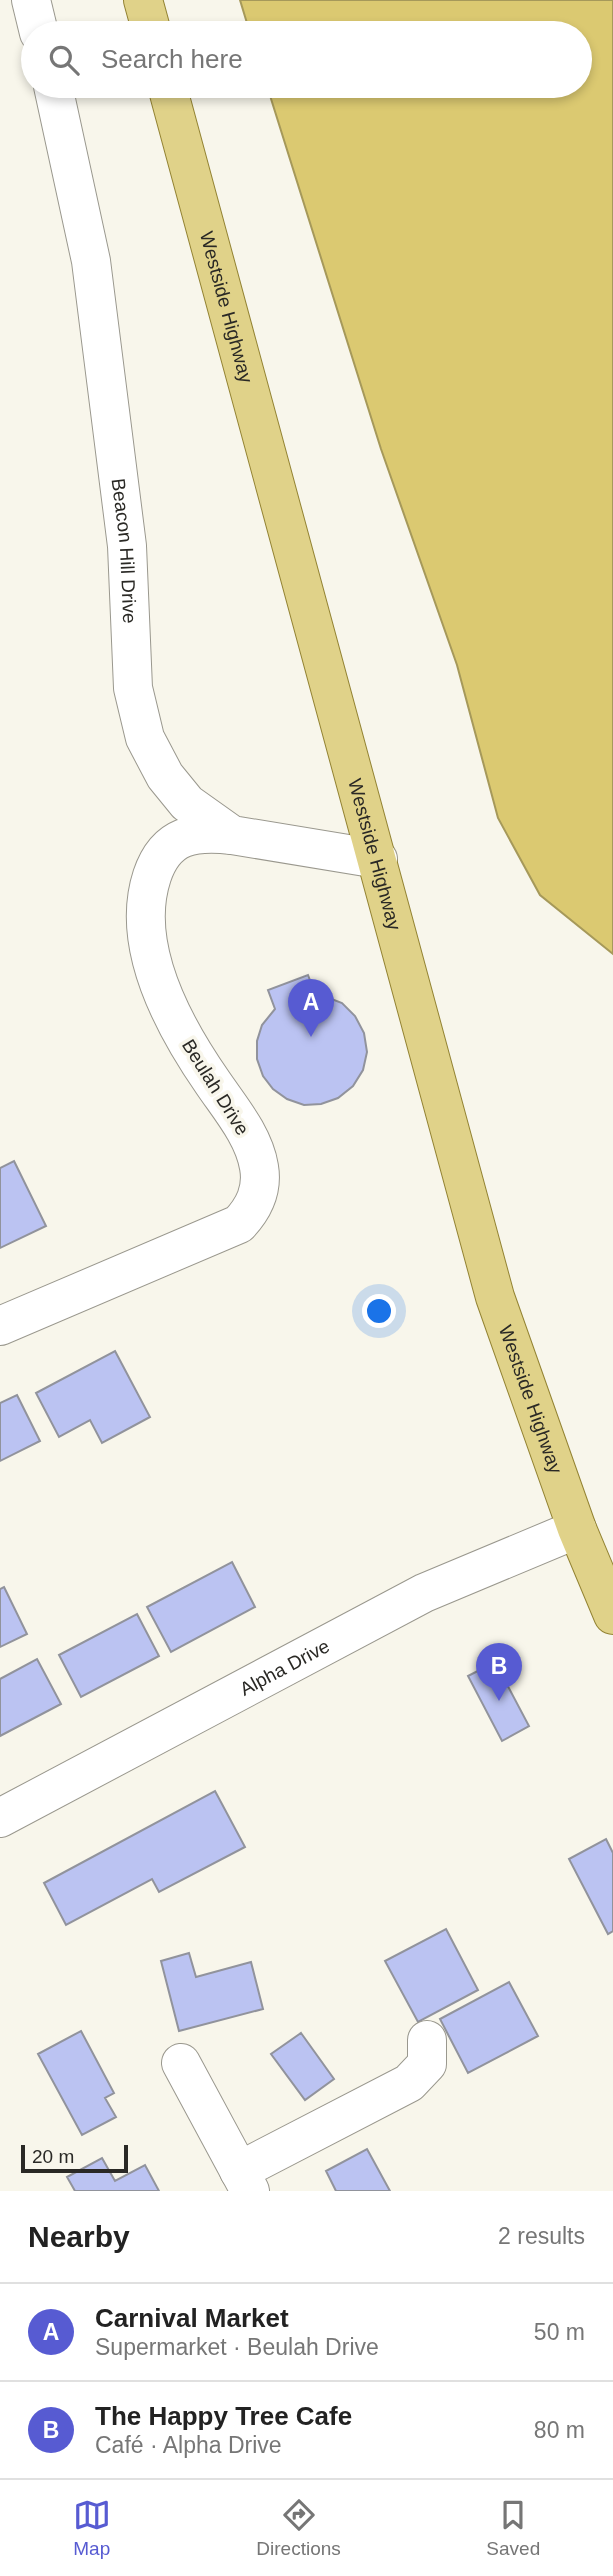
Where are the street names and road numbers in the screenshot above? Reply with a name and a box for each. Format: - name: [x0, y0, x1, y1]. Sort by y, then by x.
- street label: Westside Highway: [196, 229, 257, 386]
- street label: Beacon Hill Drive: [108, 477, 140, 624]
- street label: Westside Highway: [344, 776, 405, 933]
- street label: Beulah Drive: [178, 1036, 253, 1139]
- street label: Westside Highway: [495, 1322, 567, 1477]
- street label: Alpha Drive: [236, 1635, 333, 1700]

